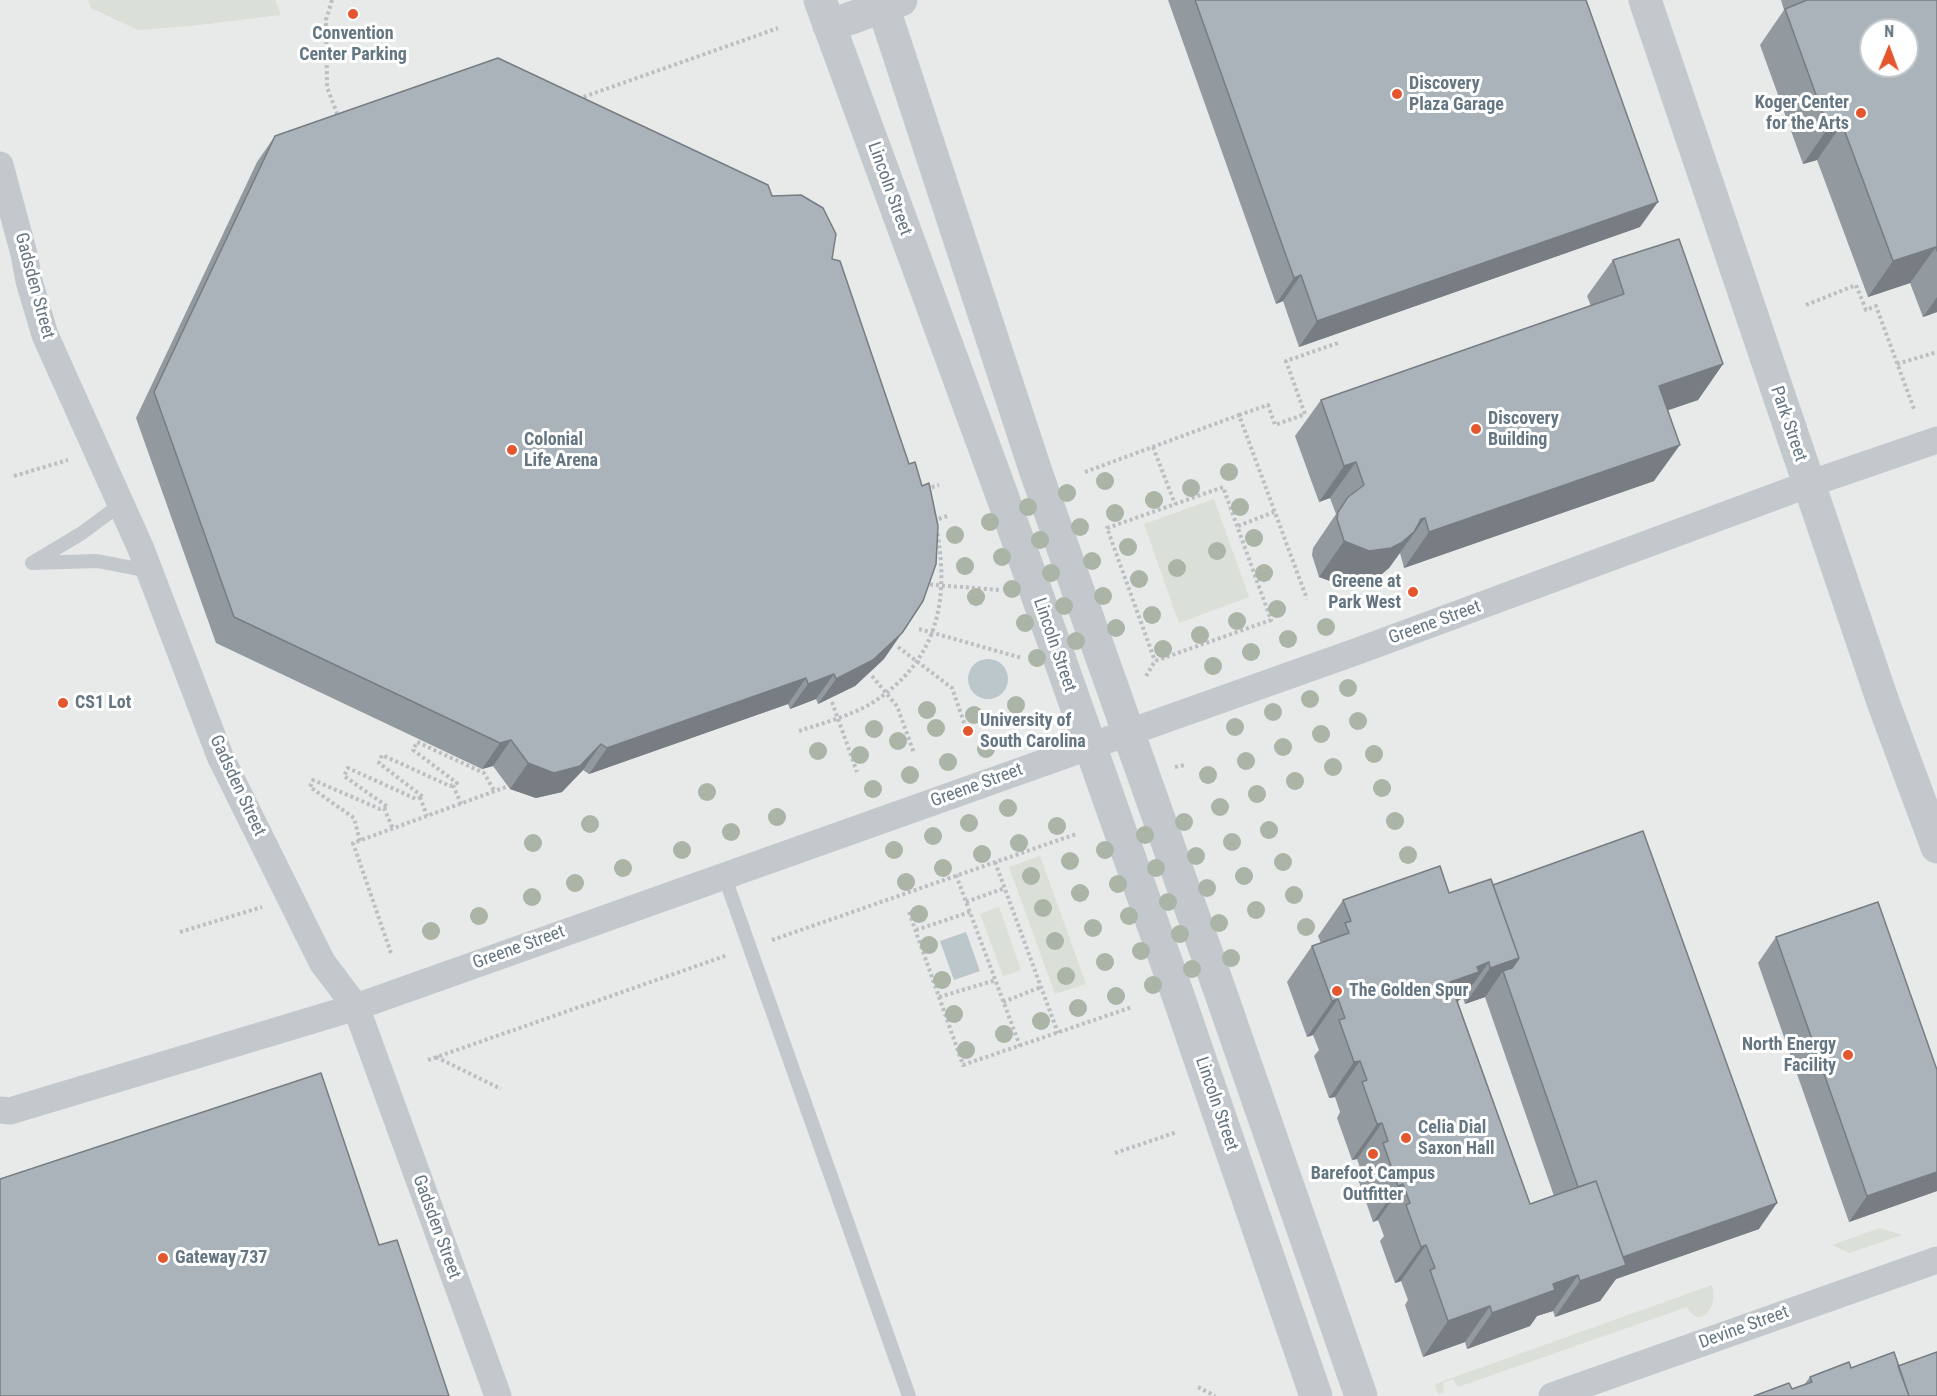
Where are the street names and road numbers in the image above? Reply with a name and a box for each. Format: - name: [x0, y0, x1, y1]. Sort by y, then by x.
- street label: Lincoln Street: [862, 139, 916, 239]
- street label: Gadsden Street: [9, 231, 59, 341]
- street label: Park Street: [1765, 383, 1811, 465]
- street label: Lincoln Street: [1028, 595, 1080, 695]
- street label: Greene Street: [1386, 596, 1484, 650]
- street label: Gadsden Street: [204, 732, 270, 840]
- street label: Greene Street: [928, 759, 1026, 813]
- street label: Greene Street: [470, 921, 568, 975]
- street label: Lincoln Street: [1190, 1054, 1242, 1154]
- street label: Gadsden Street: [407, 1172, 465, 1282]
- street label: Devine Street: [1696, 1302, 1792, 1354]

